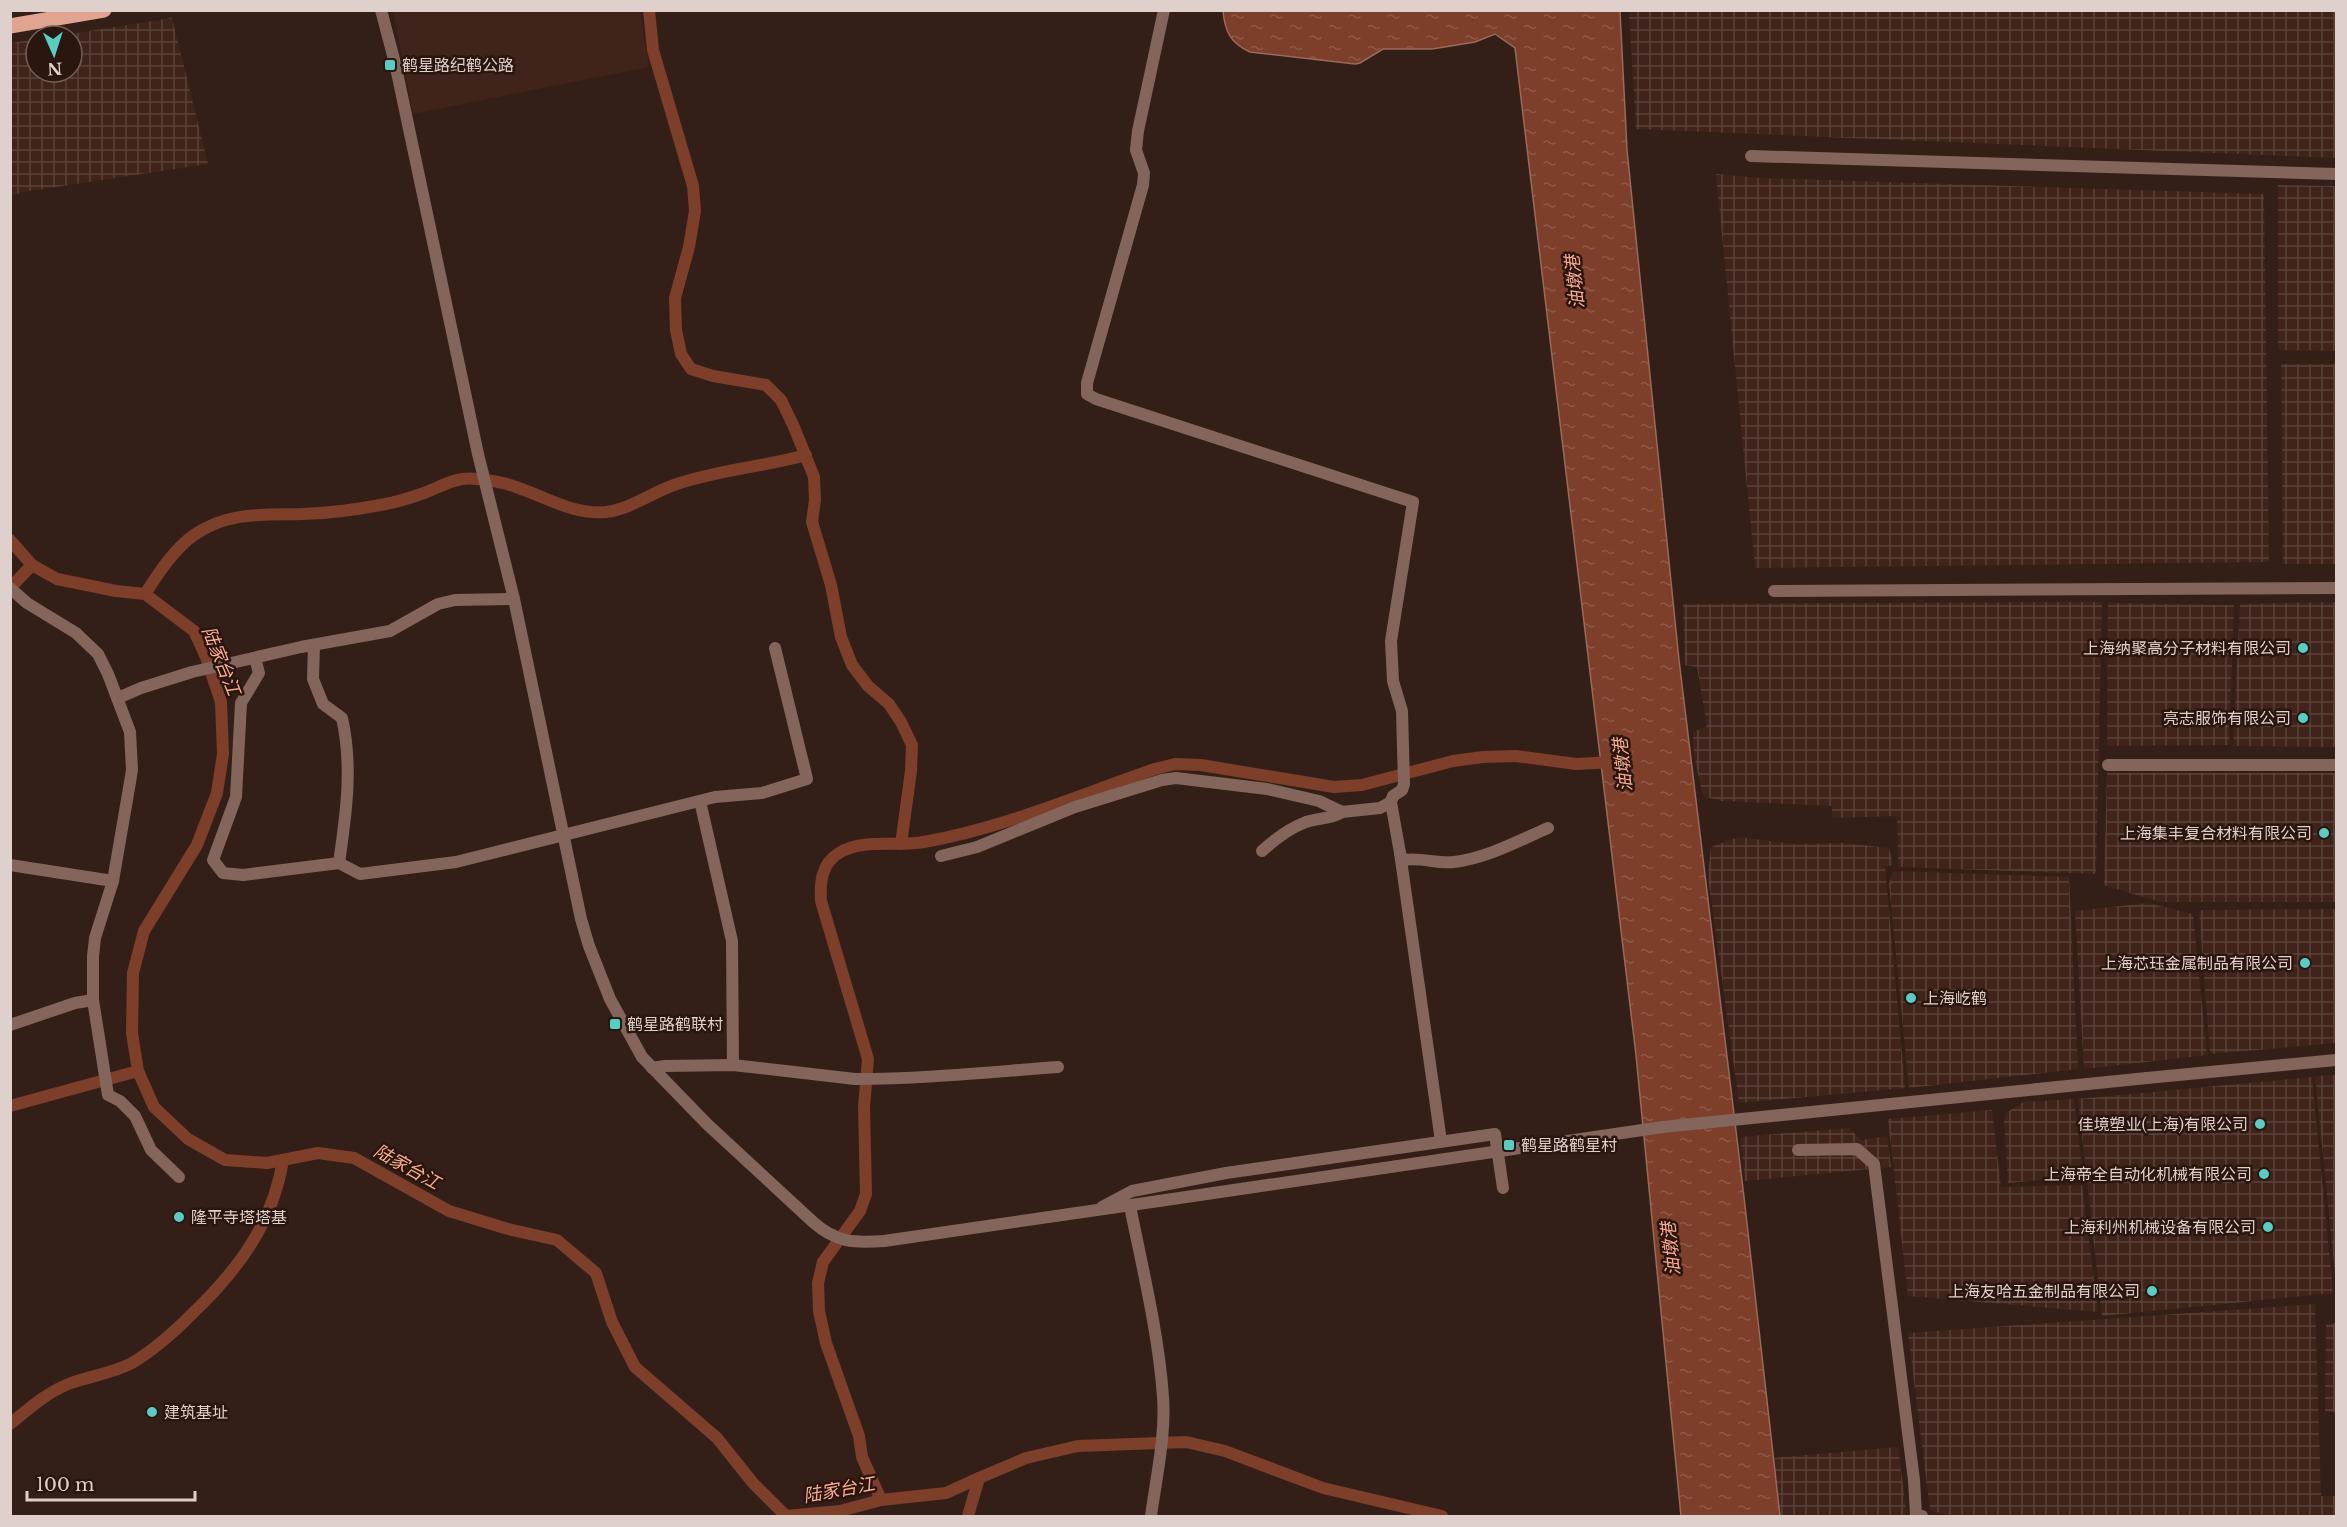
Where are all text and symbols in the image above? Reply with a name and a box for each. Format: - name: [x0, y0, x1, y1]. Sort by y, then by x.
- north arrow: [24, 24, 84, 84]
- place label: 鹤星路纪鹤公路: [402, 55, 514, 75]
- marker: 鹤星路纪鹤公路: [383, 58, 397, 72]
- text: N: [47, 59, 63, 79]
- water label: 油墩港: [1561, 251, 1589, 310]
- water label: 陆家台江: [197, 624, 245, 700]
- place label: 上海纳聚高分子材料有限公司: [2083, 638, 2291, 658]
- marker: 上海纳聚高分子材料有限公司: [2296, 641, 2310, 655]
- place label: 亮志服饰有限公司: [2163, 708, 2291, 728]
- marker: 亮志服饰有限公司: [2296, 711, 2310, 725]
- water label: 油墩港: [1609, 734, 1637, 793]
- place label: 上海集丰复合材料有限公司: [2120, 823, 2312, 843]
- marker: 上海集丰复合材料有限公司: [2317, 826, 2331, 840]
- place label: 上海芯珏金属制品有限公司: [2101, 953, 2293, 973]
- marker: 上海芯珏金属制品有限公司: [2298, 956, 2312, 970]
- place label: 上海屹鹤: [1923, 988, 1987, 1008]
- marker: 上海屹鹤: [1904, 991, 1918, 1005]
- place label: 鹤星路鹤联村: [627, 1014, 723, 1034]
- marker: 鹤星路鹤联村: [608, 1017, 622, 1031]
- place label: 佳境塑业(上海)有限公司: [2077, 1114, 2248, 1134]
- marker: 佳境塑业(上海)有限公司: [2253, 1117, 2267, 1131]
- place label: 鹤星路鹤星村: [1521, 1135, 1617, 1155]
- marker: 鹤星路鹤星村: [1502, 1138, 1516, 1152]
- water label: 陆家台江: [370, 1140, 446, 1195]
- place label: 上海帝全自动化机械有限公司: [2044, 1164, 2252, 1184]
- marker: 上海帝全自动化机械有限公司: [2257, 1167, 2271, 1181]
- place label: 隆平寺塔塔基: [191, 1207, 287, 1227]
- marker: 隆平寺塔塔基: [172, 1210, 186, 1224]
- place label: 上海利州机械设备有限公司: [2064, 1217, 2256, 1237]
- water label: 油墩港: [1657, 1218, 1685, 1277]
- marker: 上海利州机械设备有限公司: [2261, 1220, 2275, 1234]
- place label: 上海友哈五金制品有限公司: [1948, 1281, 2140, 1301]
- marker: 上海友哈五金制品有限公司: [2145, 1284, 2159, 1298]
- place label: 建筑基址: [164, 1402, 228, 1422]
- marker: 建筑基址: [145, 1405, 159, 1419]
- scale bar: [27, 1464, 195, 1502]
- water label: 陆家台江: [802, 1473, 878, 1507]
- text: 100 m: [36, 1474, 94, 1496]

